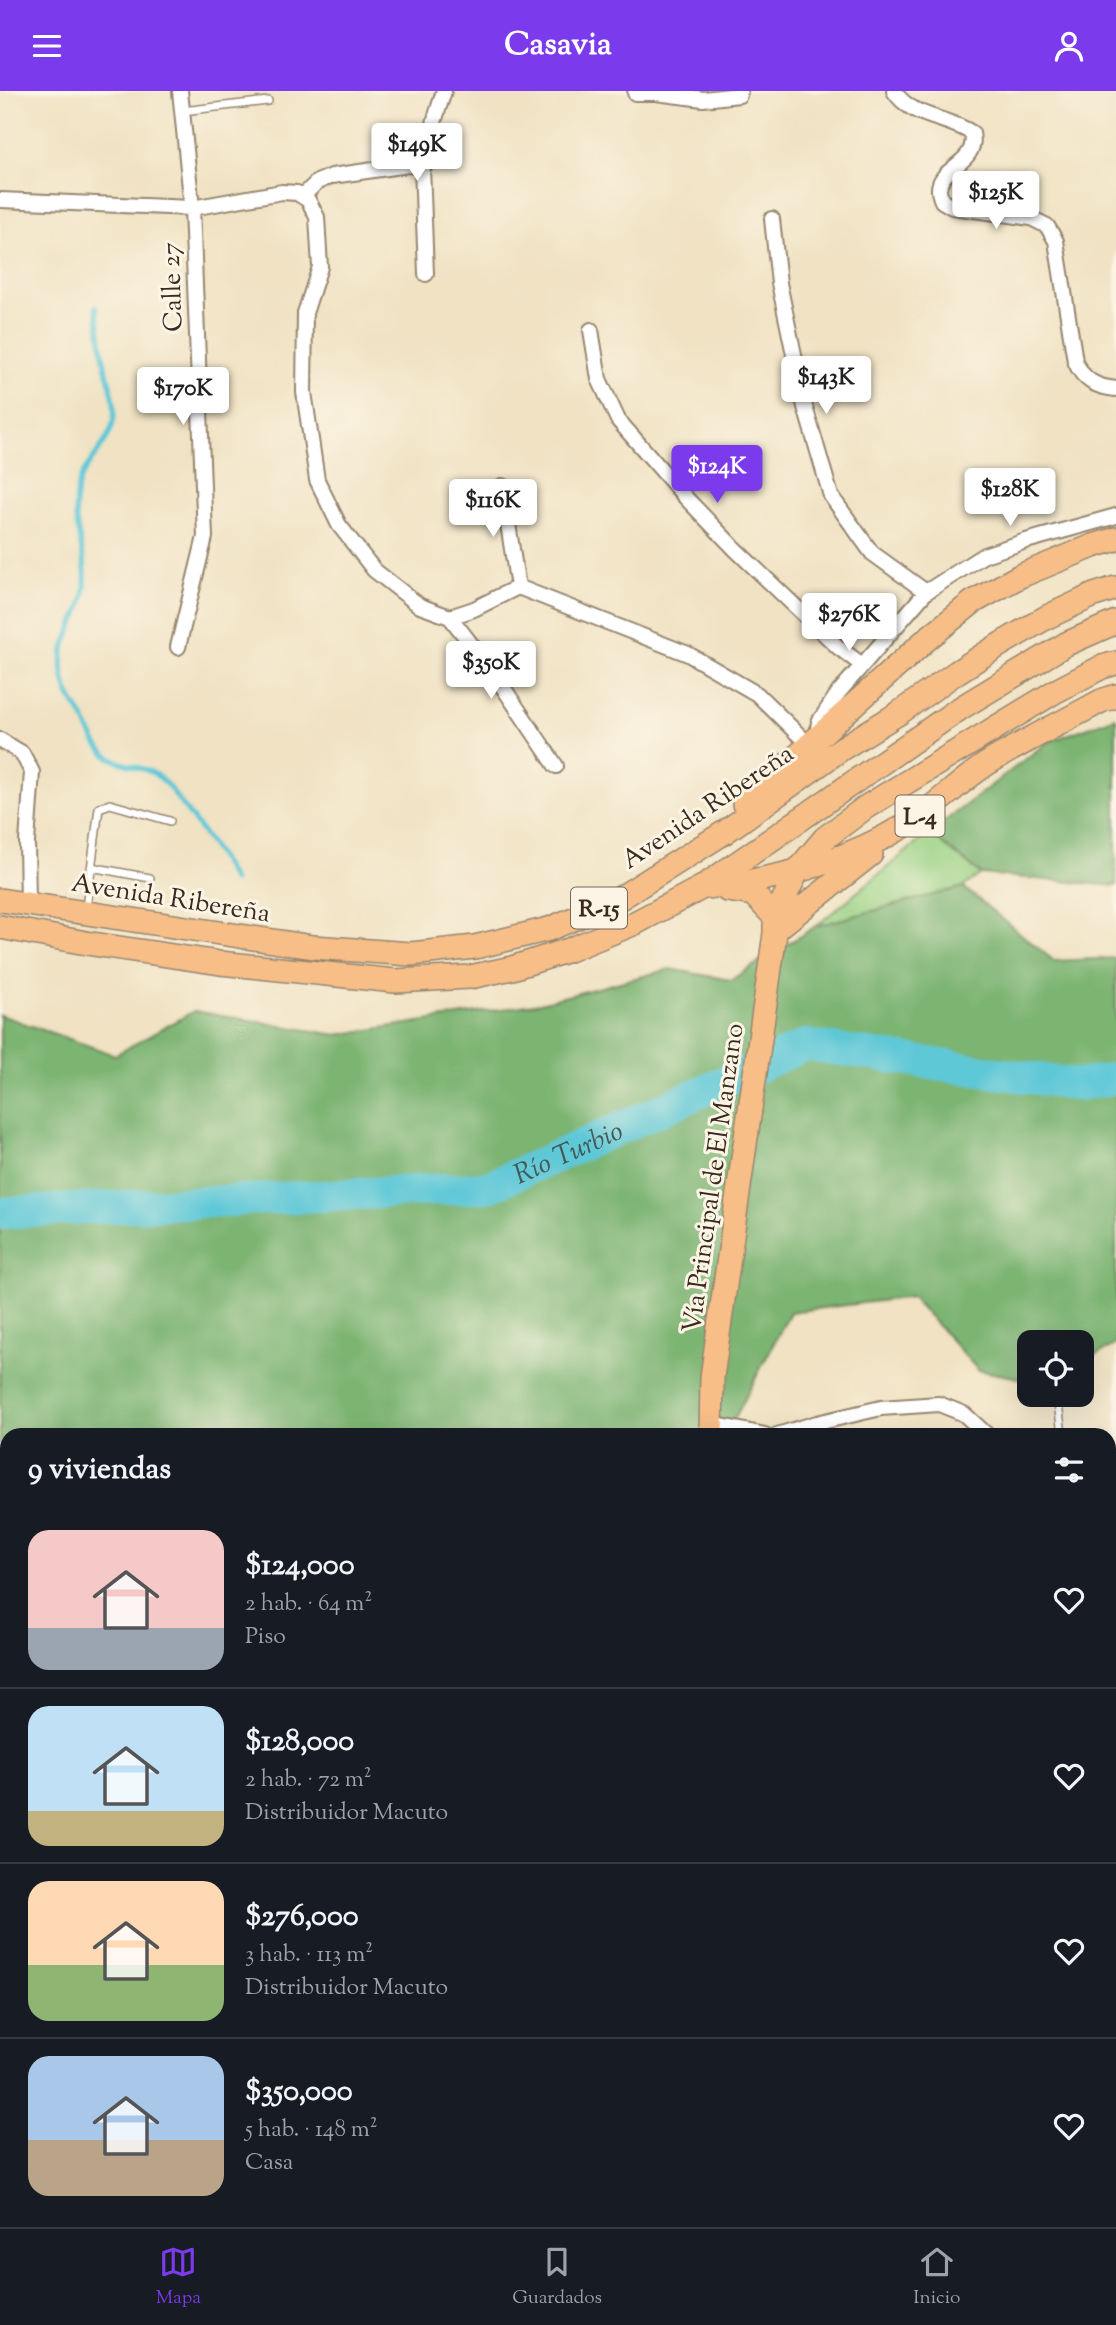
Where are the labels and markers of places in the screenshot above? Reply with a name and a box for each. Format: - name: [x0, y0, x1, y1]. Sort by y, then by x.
- pin: $149K: [368, 123, 466, 183]
- pin: $125K: [947, 171, 1045, 231]
- pin: $143K: [777, 357, 875, 416]
- pin: $170K: [134, 367, 232, 427]
- pin: $124K: [668, 445, 766, 505]
- pin: $128K: [961, 469, 1059, 528]
- pin: $116K: [444, 479, 542, 539]
- pin: $276K: [800, 594, 898, 653]
- pin: $350K: [442, 641, 540, 701]

